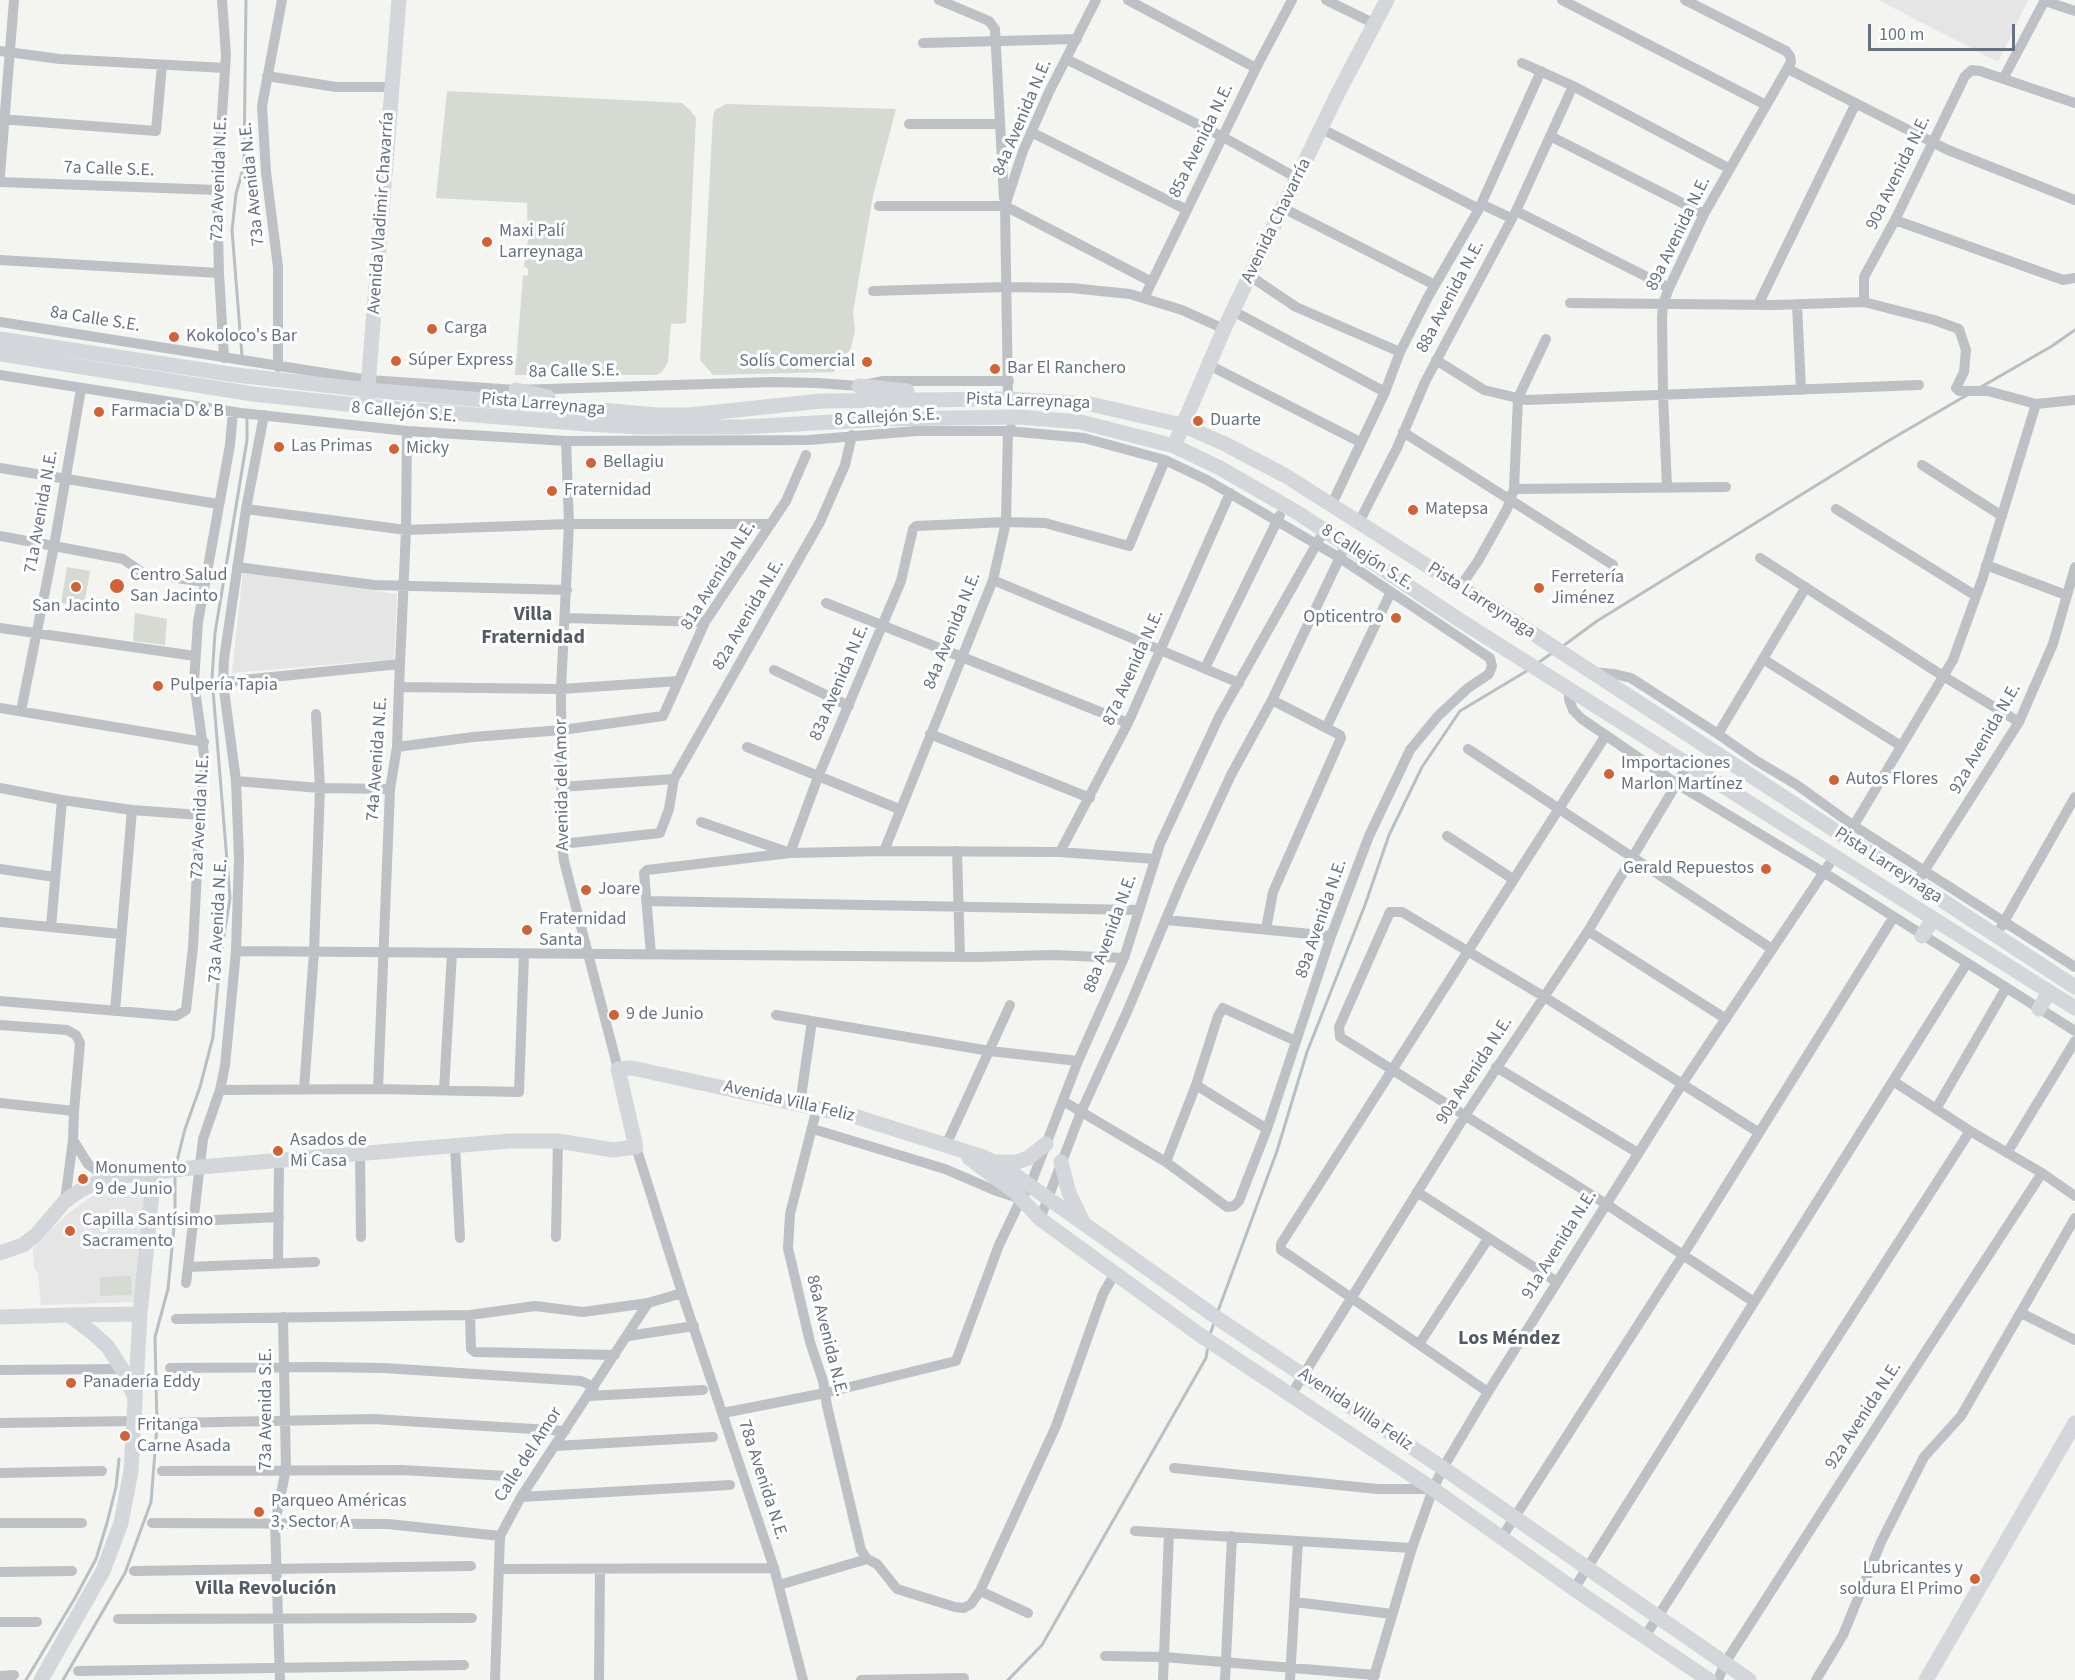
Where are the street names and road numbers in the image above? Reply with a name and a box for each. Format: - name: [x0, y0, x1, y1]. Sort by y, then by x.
- street label: 84a Avenida N.E.: [989, 56, 1057, 180]
- street label: 85a Avenida N.E.: [1165, 80, 1239, 202]
- street label: Avenida Vladimir Chavarría: [364, 111, 400, 315]
- street label: 90a Avenida N.E.: [1862, 112, 1936, 234]
- street label: 72a Avenida N.E.: [207, 116, 233, 242]
- street label: 73a Avenida N.E.: [236, 121, 270, 247]
- street label: Avenida Chavarría: [1237, 155, 1317, 287]
- street label: 7a Calle S.E.: [63, 158, 155, 182]
- street label: 89a Avenida N.E.: [1642, 173, 1716, 295]
- street label: 88a Avenida N.E.: [1412, 237, 1490, 357]
- street label: 8a Calle S.E.: [49, 302, 141, 338]
- street label: 8a Calle S.E.: [528, 360, 620, 384]
- street label: Pista Larreynaga: [480, 389, 606, 421]
- street label: Pista Larreynaga: [965, 389, 1091, 415]
- street label: 8 Callejón S.E.: [350, 398, 458, 428]
- street label: 8 Callejón S.E.: [834, 404, 940, 432]
- street label: 71a Avenida N.E.: [21, 449, 63, 575]
- street label: 81a Avenida N.E.: [677, 517, 761, 635]
- street label: 8 Callejón S.E.: [1317, 520, 1417, 596]
- street label: 82a Avenida N.E.: [709, 556, 789, 674]
- street label: Pista Larreynaga: [1423, 558, 1539, 644]
- street label: 84a Avenida N.E.: [920, 569, 986, 693]
- street label: 87a Avenida N.E.: [1099, 607, 1169, 729]
- street label: 83a Avenida N.E.: [806, 621, 874, 745]
- street label: 92a Avenida N.E.: [1946, 680, 2026, 798]
- street label: 74a Avenida N.E.: [363, 696, 393, 822]
- street label: Avenida del Amor: [551, 719, 575, 851]
- street label: 72a Avenida N.E.: [187, 754, 215, 880]
- street label: Pista Larreynaga: [1830, 823, 1946, 909]
- street label: 89a Avenida N.E.: [1292, 857, 1352, 981]
- street label: 73a Avenida N.E.: [205, 858, 233, 984]
- street label: 88a Avenida N.E.: [1080, 872, 1142, 996]
- street label: 90a Avenida N.E.: [1432, 1013, 1518, 1129]
- street label: Avenida Villa Feliz: [721, 1076, 857, 1128]
- street label: 91a Avenida N.E.: [1518, 1186, 1602, 1304]
- street label: 86a Avenida N.E.: [800, 1273, 852, 1399]
- street label: 73a Avenida S.E.: [256, 1348, 278, 1470]
- street label: 92a Avenida N.E.: [1821, 1358, 1907, 1474]
- street label: Avenida Villa Feliz: [1294, 1364, 1416, 1456]
- street label: Calle del Amor: [490, 1403, 568, 1507]
- street label: 78a Avenida N.E.: [732, 1417, 792, 1543]

